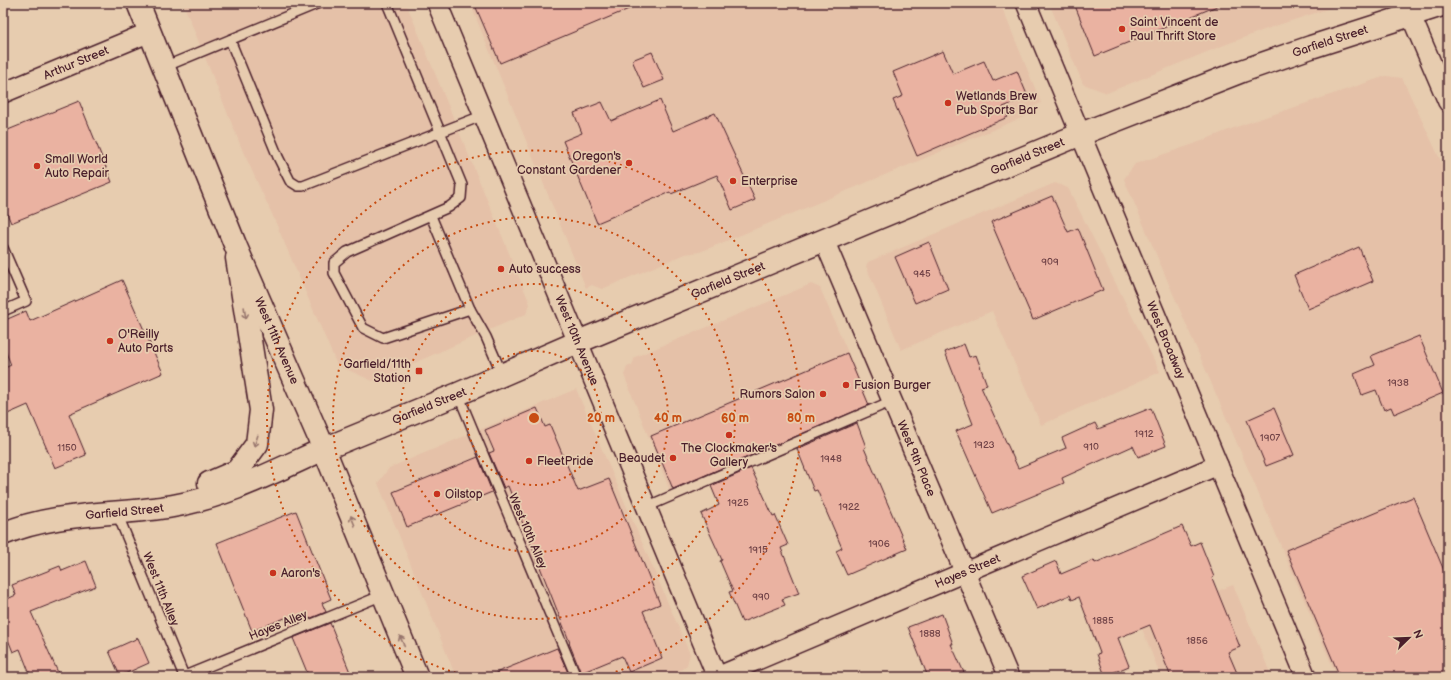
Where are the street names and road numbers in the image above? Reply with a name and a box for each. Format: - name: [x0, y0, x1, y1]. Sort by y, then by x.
- street label: Garfield Street: [1290, 22, 1370, 61]
- street label: Arthur Street: [41, 43, 111, 83]
- street label: Garfield Street: [988, 135, 1067, 179]
- street label: Garfield Street: [689, 258, 767, 302]
- street label: West 10th Avenue: [551, 293, 602, 387]
- street label: West 11th Avenue: [251, 295, 302, 387]
- street label: West Broadway: [1143, 299, 1189, 382]
- street label: Garfield Street: [390, 384, 469, 428]
- street label: West 9th Place: [893, 418, 939, 499]
- street label: West 10th Alley: [505, 491, 550, 572]
- street label: Garfield Street: [85, 501, 165, 523]
- street label: West 11th Alley: [139, 550, 182, 629]
- street label: Hayes Street: [933, 551, 1003, 592]
- street label: Hayes Alley: [247, 607, 310, 644]

